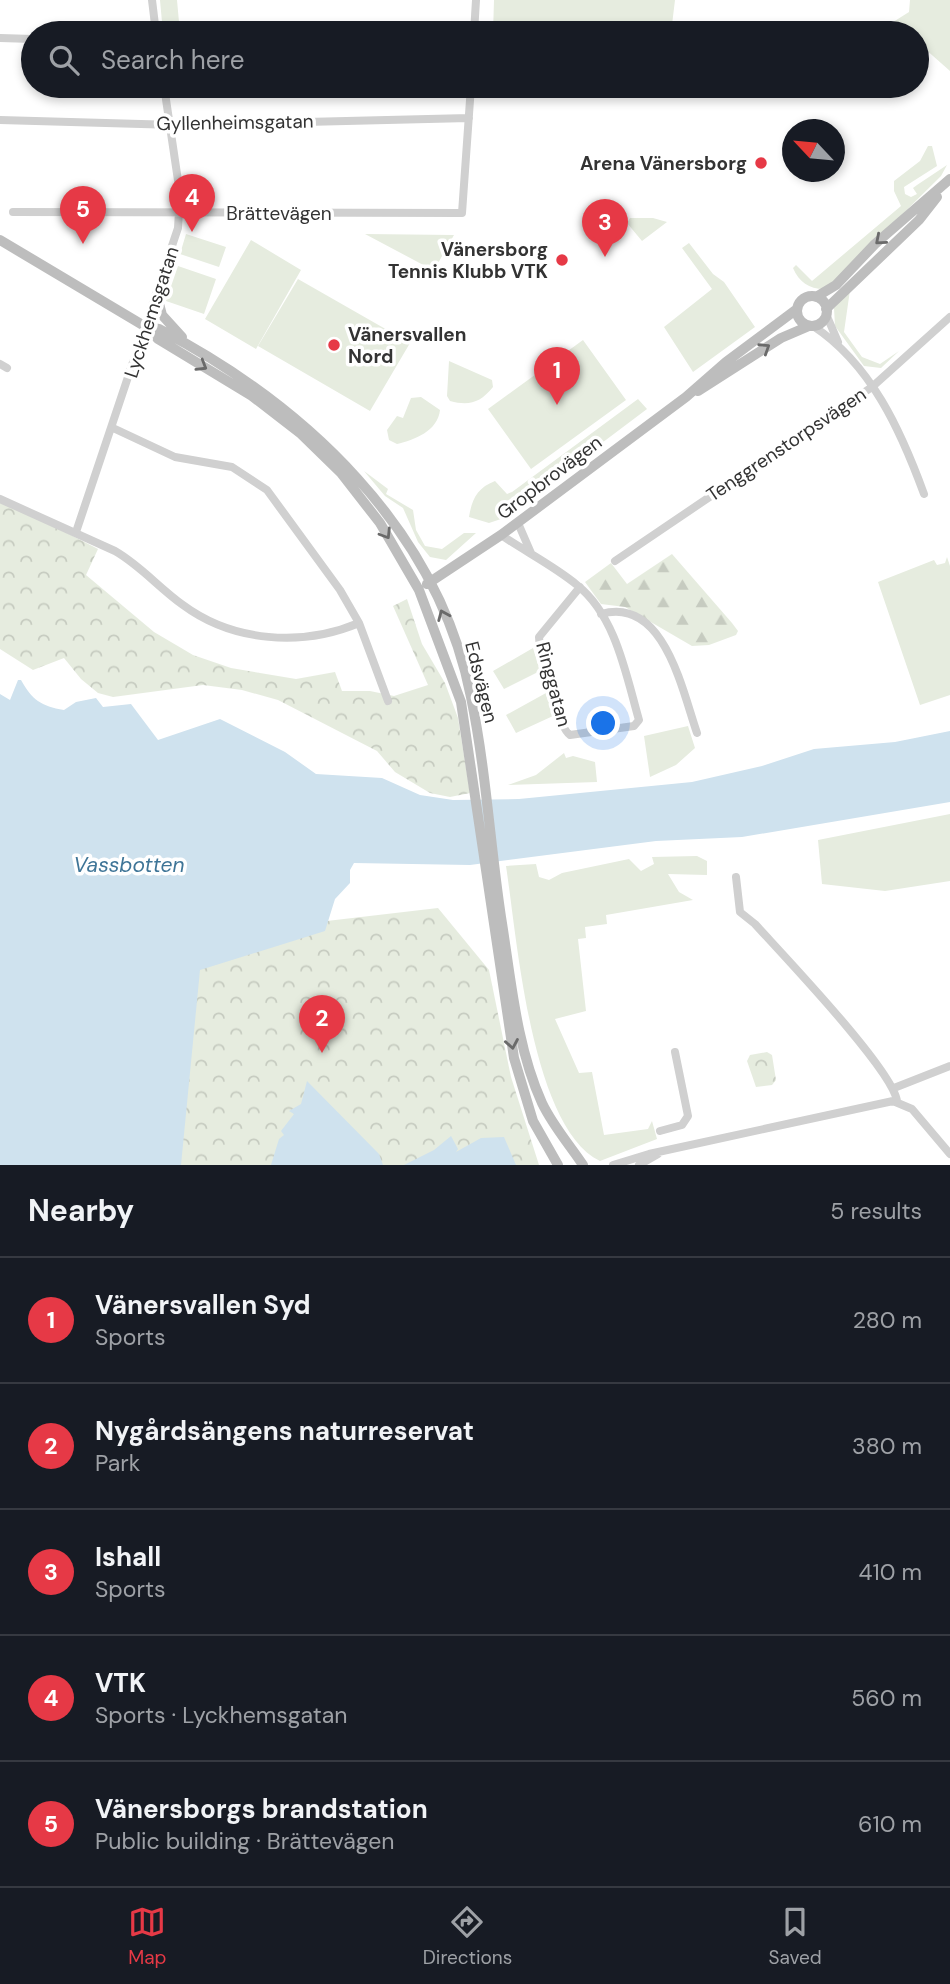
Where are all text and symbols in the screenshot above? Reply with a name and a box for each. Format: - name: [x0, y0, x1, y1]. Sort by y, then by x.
- search box: [21, 21, 929, 98]
- icon: search: [45, 41, 83, 79]
- text: Search here: [101, 43, 244, 77]
- street label: Gyllenheimsgatan: [156, 109, 314, 136]
- north arrow: [782, 119, 845, 182]
- place label: Arena Vänersborg: [580, 151, 747, 176]
- marker: Arena Vänersborg: [753, 155, 769, 171]
- pin: 4: [169, 174, 215, 232]
- pin: 5: [60, 186, 106, 244]
- pin: 3: [582, 199, 628, 257]
- street label: Brättevägen: [226, 201, 332, 226]
- one-way arrow: [875, 232, 888, 244]
- place label: Vänersborg Tennis Klubb VTK: [388, 237, 548, 284]
- street label: Lyckhemsgatan: [118, 243, 184, 381]
- marker: Vänersborg Tennis Klubb VTK: [554, 252, 570, 268]
- place label: Vänersvallen Nord: [348, 322, 467, 369]
- marker: Vänersvallen Nord: [326, 337, 342, 353]
- one-way arrow: [757, 344, 770, 357]
- pin: 1: [534, 347, 580, 405]
- one-way arrow: [194, 357, 207, 370]
- street label: Tenggrenstorpsvägen: [702, 382, 871, 507]
- street label: Gropbrovägen: [492, 430, 607, 525]
- one-way arrow: [378, 526, 391, 539]
- one-way arrow: [438, 609, 452, 621]
- street label: Edsvägen: [459, 639, 504, 726]
- street label: Ringgatan: [530, 639, 577, 729]
- your location: [586, 706, 620, 740]
- water label: Vassbotten: [73, 851, 185, 879]
- pin: 2: [299, 995, 345, 1053]
- one-way arrow: [503, 1038, 518, 1050]
- text: Nearby: [28, 1191, 134, 1230]
- text: 5 results: [830, 1196, 922, 1226]
- text: Vänersvallen Syd: [95, 1288, 311, 1322]
- text: 1: [47, 1305, 55, 1335]
- text: 280 m: [853, 1305, 922, 1335]
- text: Sports: [95, 1322, 165, 1352]
- text: Nygårdsängens naturreservat: [95, 1414, 474, 1448]
- text: 2: [44, 1431, 58, 1461]
- text: 380 m: [852, 1431, 922, 1461]
- text: Park: [95, 1448, 140, 1478]
- text: Ishall: [95, 1540, 161, 1574]
- text: 3: [44, 1557, 58, 1587]
- text: 410 m: [859, 1557, 922, 1587]
- text: Sports: [95, 1574, 165, 1604]
- text: VTK: [95, 1666, 146, 1700]
- text: 4: [44, 1683, 58, 1713]
- text: 560 m: [851, 1683, 922, 1713]
- text: Sports · Lyckhemsgatan: [95, 1700, 348, 1730]
- text: Vänersborgs brandstation: [95, 1792, 428, 1826]
- text: 5: [44, 1809, 58, 1839]
- text: 610 m: [858, 1809, 922, 1839]
- text: Public building · Brättevägen: [95, 1826, 394, 1856]
- tab: Map: [128, 1903, 166, 1970]
- tab: Directions: [423, 1903, 512, 1970]
- tab: Saved: [769, 1903, 822, 1970]

